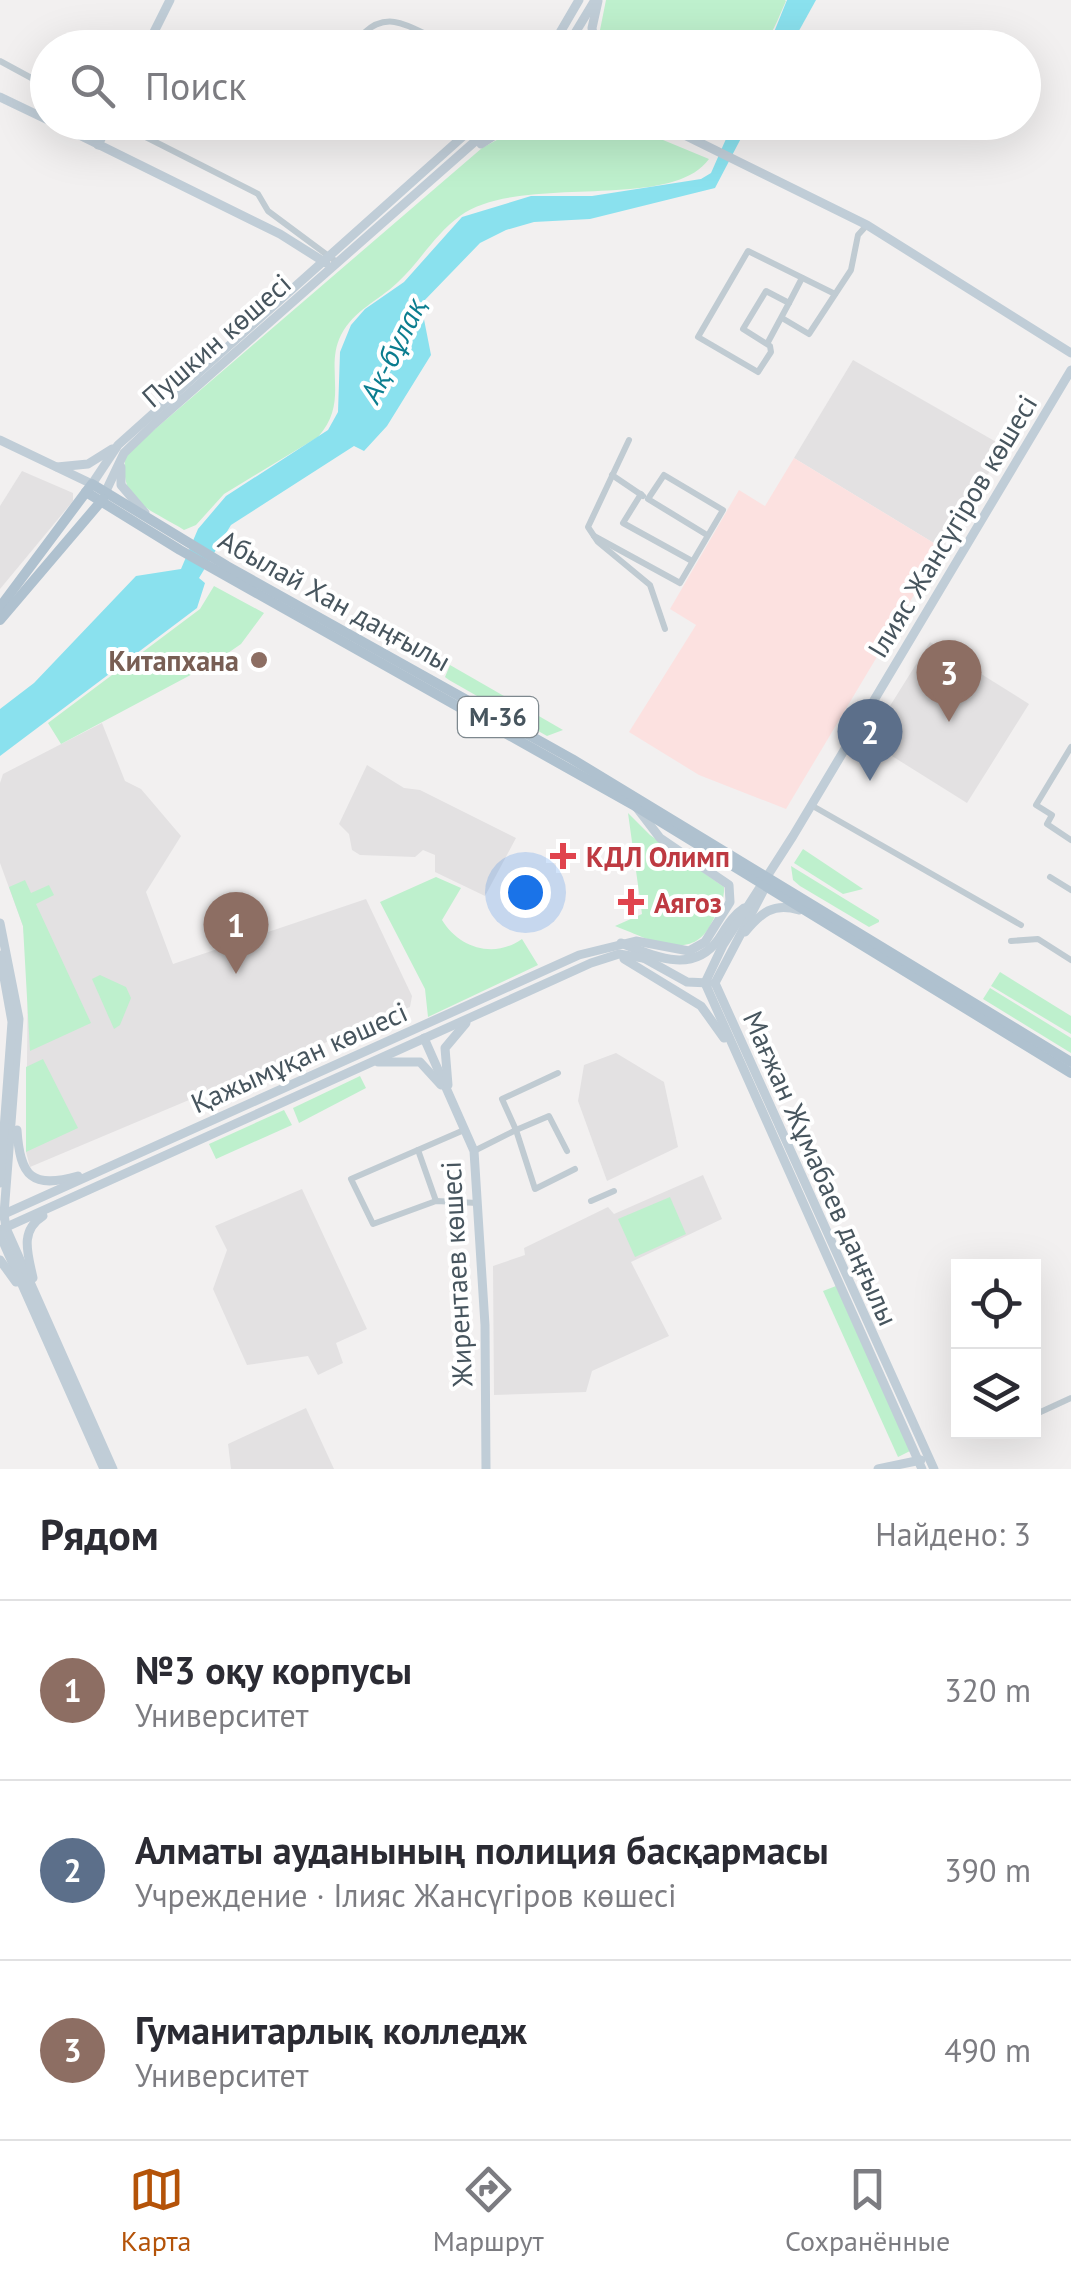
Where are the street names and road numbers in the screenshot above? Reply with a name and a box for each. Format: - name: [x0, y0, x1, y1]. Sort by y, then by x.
- street label: Пушкин көшесі: [134, 265, 298, 415]
- street label: Ілияс Жансүгіров көшесі: [859, 388, 1045, 664]
- street label: Абылай Хан даңғылы: [212, 521, 458, 679]
- road number: M-36: [458, 697, 538, 737]
- street label: Қажымұқан көшесі: [185, 993, 413, 1121]
- street label: Мағжан Жұмабаев даңғылы: [735, 1005, 907, 1331]
- street label: Жирентаев көшесі: [432, 1160, 480, 1389]

